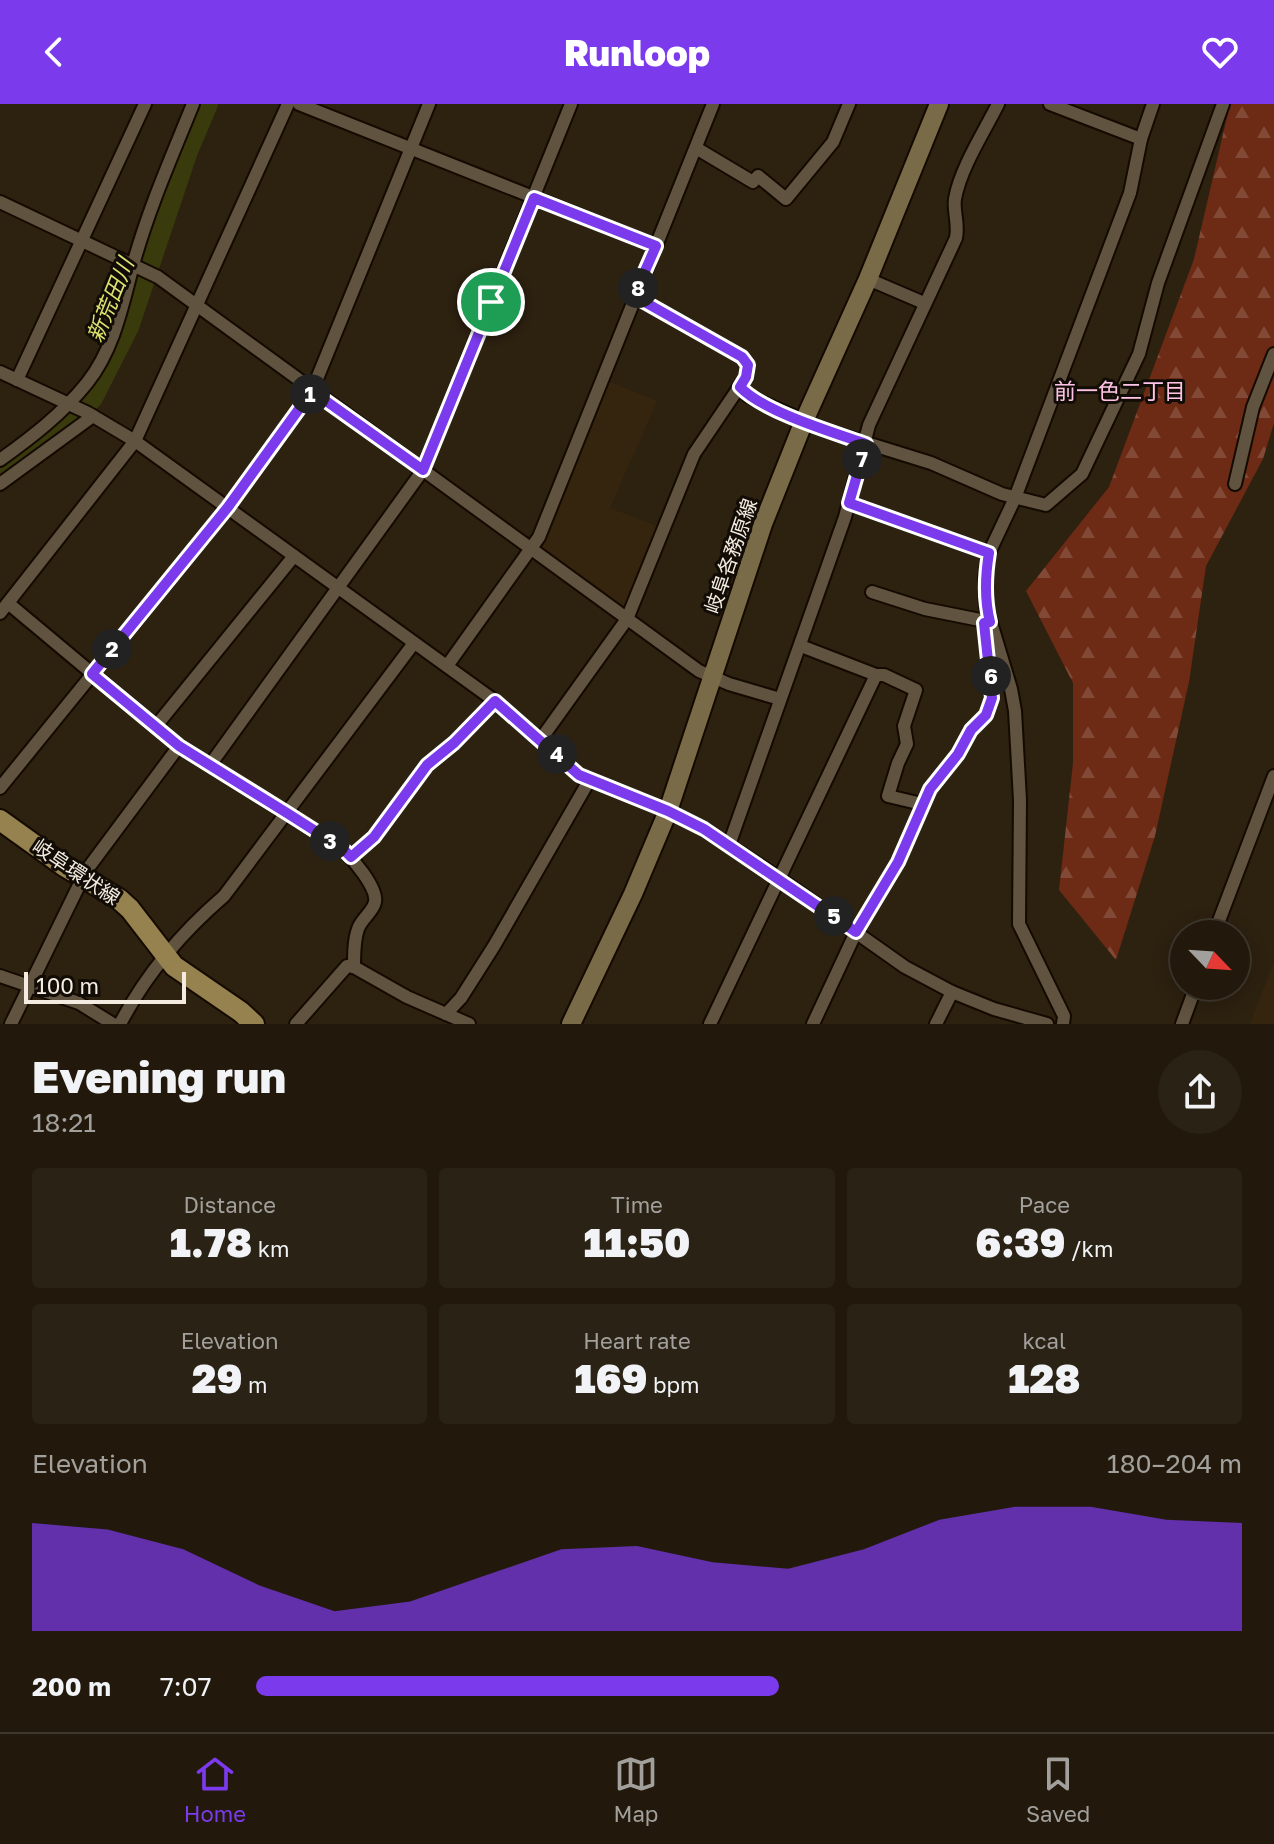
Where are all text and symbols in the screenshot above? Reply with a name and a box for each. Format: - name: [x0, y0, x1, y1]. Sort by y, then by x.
- icon: back: [32, 30, 76, 74]
- icon: heart: [1198, 30, 1242, 74]
- text: Runloop: [564, 31, 710, 74]
- water label: 新荒田川: [81, 252, 139, 346]
- pin: [457, 268, 525, 336]
- pin: 8: [618, 268, 658, 308]
- text: 8: [631, 274, 645, 301]
- icon: arrive: [469, 280, 513, 324]
- pin: 1: [290, 374, 330, 414]
- district label: 前一色二丁目: [1054, 377, 1186, 404]
- text: 1: [304, 380, 316, 407]
- pin: 7: [842, 439, 882, 479]
- text: 7: [856, 445, 868, 472]
- street label: 岐阜各務原線: [699, 495, 761, 616]
- pin: 2: [92, 629, 132, 669]
- text: 2: [105, 635, 119, 662]
- pin: 6: [971, 656, 1011, 696]
- text: 6: [984, 662, 998, 689]
- pin: 4: [537, 734, 577, 774]
- text: 4: [550, 740, 564, 767]
- pin: 3: [310, 821, 350, 861]
- text: 3: [323, 827, 337, 854]
- street label: 岐阜環状線: [28, 833, 125, 909]
- pin: 5: [814, 896, 854, 936]
- text: 5: [827, 902, 841, 929]
- north arrow: [1170, 920, 1250, 1000]
- map controls: [1170, 920, 1250, 1000]
- scale bar: [24, 968, 186, 1004]
- text: 100 m: [36, 972, 99, 999]
- text: Evening run: [32, 1050, 286, 1103]
- button: share: [1158, 1050, 1242, 1134]
- text: 18:21: [32, 1107, 96, 1138]
- text: Distance: [183, 1191, 276, 1218]
- text: Time: [611, 1191, 663, 1218]
- text: Pace: [1019, 1191, 1070, 1218]
- text: 1.78: [170, 1218, 252, 1266]
- text: 11:50: [583, 1218, 691, 1266]
- text: 6:39: [975, 1218, 1066, 1266]
- text: km: [252, 1235, 290, 1262]
- text: /km: [1066, 1235, 1114, 1262]
- text: Elevation: [181, 1327, 279, 1354]
- text: Heart rate: [583, 1327, 691, 1354]
- text: kcal: [1023, 1327, 1066, 1354]
- text: 29: [192, 1354, 243, 1402]
- text: 169: [574, 1354, 648, 1402]
- text: 128: [1008, 1354, 1080, 1402]
- text: m: [243, 1371, 268, 1398]
- text: bpm: [648, 1371, 700, 1398]
- text: Elevation: [32, 1448, 148, 1479]
- text: 180–204 m: [1107, 1448, 1242, 1479]
- text: 200 m: [32, 1671, 111, 1702]
- text: 7:07: [160, 1671, 211, 1702]
- tab: Home: [184, 1752, 246, 1827]
- tab: Map: [614, 1752, 658, 1827]
- tab: Saved: [1026, 1752, 1090, 1827]

